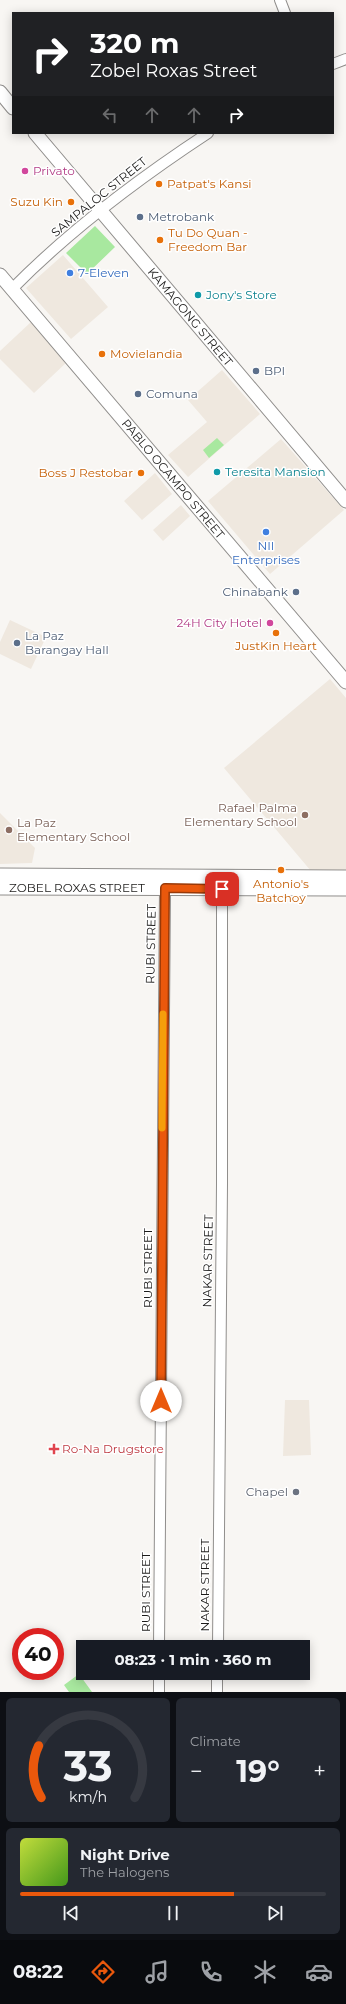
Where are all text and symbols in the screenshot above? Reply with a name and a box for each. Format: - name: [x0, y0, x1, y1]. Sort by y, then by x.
- text: 320 m: [90, 26, 179, 60]
- icon: right: [24, 28, 76, 80]
- text: Zobel Roxas Street: [90, 60, 257, 82]
- icon: left: [99, 104, 121, 126]
- icon: ahead: [141, 104, 163, 126]
- icon: ahead: [183, 104, 205, 126]
- icon: right: [225, 104, 247, 126]
- street label: SAMPALOC STREET: [48, 153, 150, 240]
- place label: Privato: [33, 163, 75, 178]
- marker: Privato: [20, 166, 30, 176]
- place label: Patpat's Kansi: [167, 176, 252, 191]
- marker: Patpat's Kansi: [154, 179, 164, 189]
- place label: Suzu Kin: [10, 194, 63, 209]
- marker: Suzu Kin: [66, 197, 76, 207]
- place label: Metrobank: [148, 209, 215, 224]
- marker: Metrobank: [135, 212, 145, 222]
- place label: Tu Do Quan - Freedom Bar: [168, 225, 248, 254]
- marker: Tu Do Quan - Freedom Bar: [155, 235, 165, 245]
- street label: KAMAGONG STREET: [145, 264, 236, 369]
- place label: 7-Eleven: [78, 265, 129, 280]
- marker: 7-Eleven: [65, 268, 75, 278]
- place label: Jony's Store: [205, 287, 277, 302]
- marker: Jony's Store: [193, 290, 203, 300]
- place label: Movielandia: [110, 346, 183, 361]
- marker: Movielandia: [97, 349, 107, 359]
- place label: BPI: [264, 363, 285, 378]
- marker: BPI: [251, 366, 261, 376]
- place label: Comuna: [146, 386, 198, 401]
- marker: Comuna: [133, 389, 143, 399]
- street label: PABLO OCAMPO STREET: [119, 416, 228, 542]
- place label: Teresita Mansion: [225, 464, 326, 479]
- place label: Boss J Restobar: [38, 465, 133, 480]
- marker: Teresita Mansion: [212, 467, 222, 477]
- marker: Boss J Restobar: [136, 468, 146, 478]
- marker: NII Enterprises: [261, 527, 271, 537]
- place label: NII Enterprises: [232, 538, 300, 567]
- place label: Chinabank: [222, 584, 289, 599]
- marker: Chinabank: [291, 587, 301, 597]
- place label: 24H City Hotel: [176, 615, 262, 630]
- marker: 24H City Hotel: [265, 618, 275, 628]
- place label: La Paz Barangay Hall: [25, 628, 109, 657]
- marker: JustKin Heart: [271, 628, 281, 638]
- marker: La Paz Barangay Hall: [12, 638, 22, 648]
- place label: JustKin Heart: [234, 638, 317, 653]
- place label: Rafael Palma Elementary School: [184, 800, 297, 829]
- marker: Rafael Palma Elementary School: [300, 810, 310, 820]
- place label: La Paz Elementary School: [17, 815, 130, 844]
- marker: La Paz Elementary School: [4, 825, 14, 835]
- marker: Antonio's Batchoy: [276, 865, 286, 875]
- pin: [205, 872, 239, 906]
- place label: Antonio's Batchoy: [253, 876, 309, 905]
- icon: arrive: [211, 878, 233, 900]
- street label: ZOBEL ROXAS STREET: [9, 880, 145, 895]
- street label: RUBI STREET: [142, 904, 159, 984]
- street label: NAKAR STREET: [199, 1214, 216, 1307]
- street label: RUBI STREET: [140, 1228, 155, 1308]
- position arrow: [140, 1380, 182, 1422]
- place label: Ro-Na Drugstore: [62, 1441, 164, 1456]
- marker: Ro-Na Drugstore: [49, 1444, 59, 1454]
- place label: Chapel: [246, 1484, 288, 1499]
- marker: Chapel: [291, 1487, 301, 1497]
- street label: NAKAR STREET: [197, 1539, 212, 1631]
- street label: RUBI STREET: [138, 1552, 153, 1632]
- speed limit sign: 40: [12, 1628, 64, 1680]
- text: 08:23 · 1 min · 360 m: [114, 1650, 272, 1669]
- text: Climate: [190, 1733, 241, 1749]
- text: 33: [62, 1741, 113, 1791]
- text: 19°: [236, 1753, 280, 1790]
- text: −: [190, 1758, 203, 1785]
- text: +: [313, 1758, 326, 1785]
- text: km/h: [69, 1788, 107, 1806]
- text: Night Drive: [80, 1845, 170, 1864]
- text: The Halogens: [80, 1864, 169, 1880]
- icon: previous: [60, 1902, 82, 1924]
- icon: pause: [162, 1902, 184, 1924]
- icon: next: [264, 1902, 286, 1924]
- icon: directions: [89, 1958, 117, 1986]
- icon: music: [143, 1958, 171, 1986]
- icon: phone: [197, 1958, 225, 1986]
- icon: climate: [251, 1958, 279, 1986]
- icon: car: [305, 1958, 333, 1986]
- text: 08:22: [13, 1961, 63, 1983]

